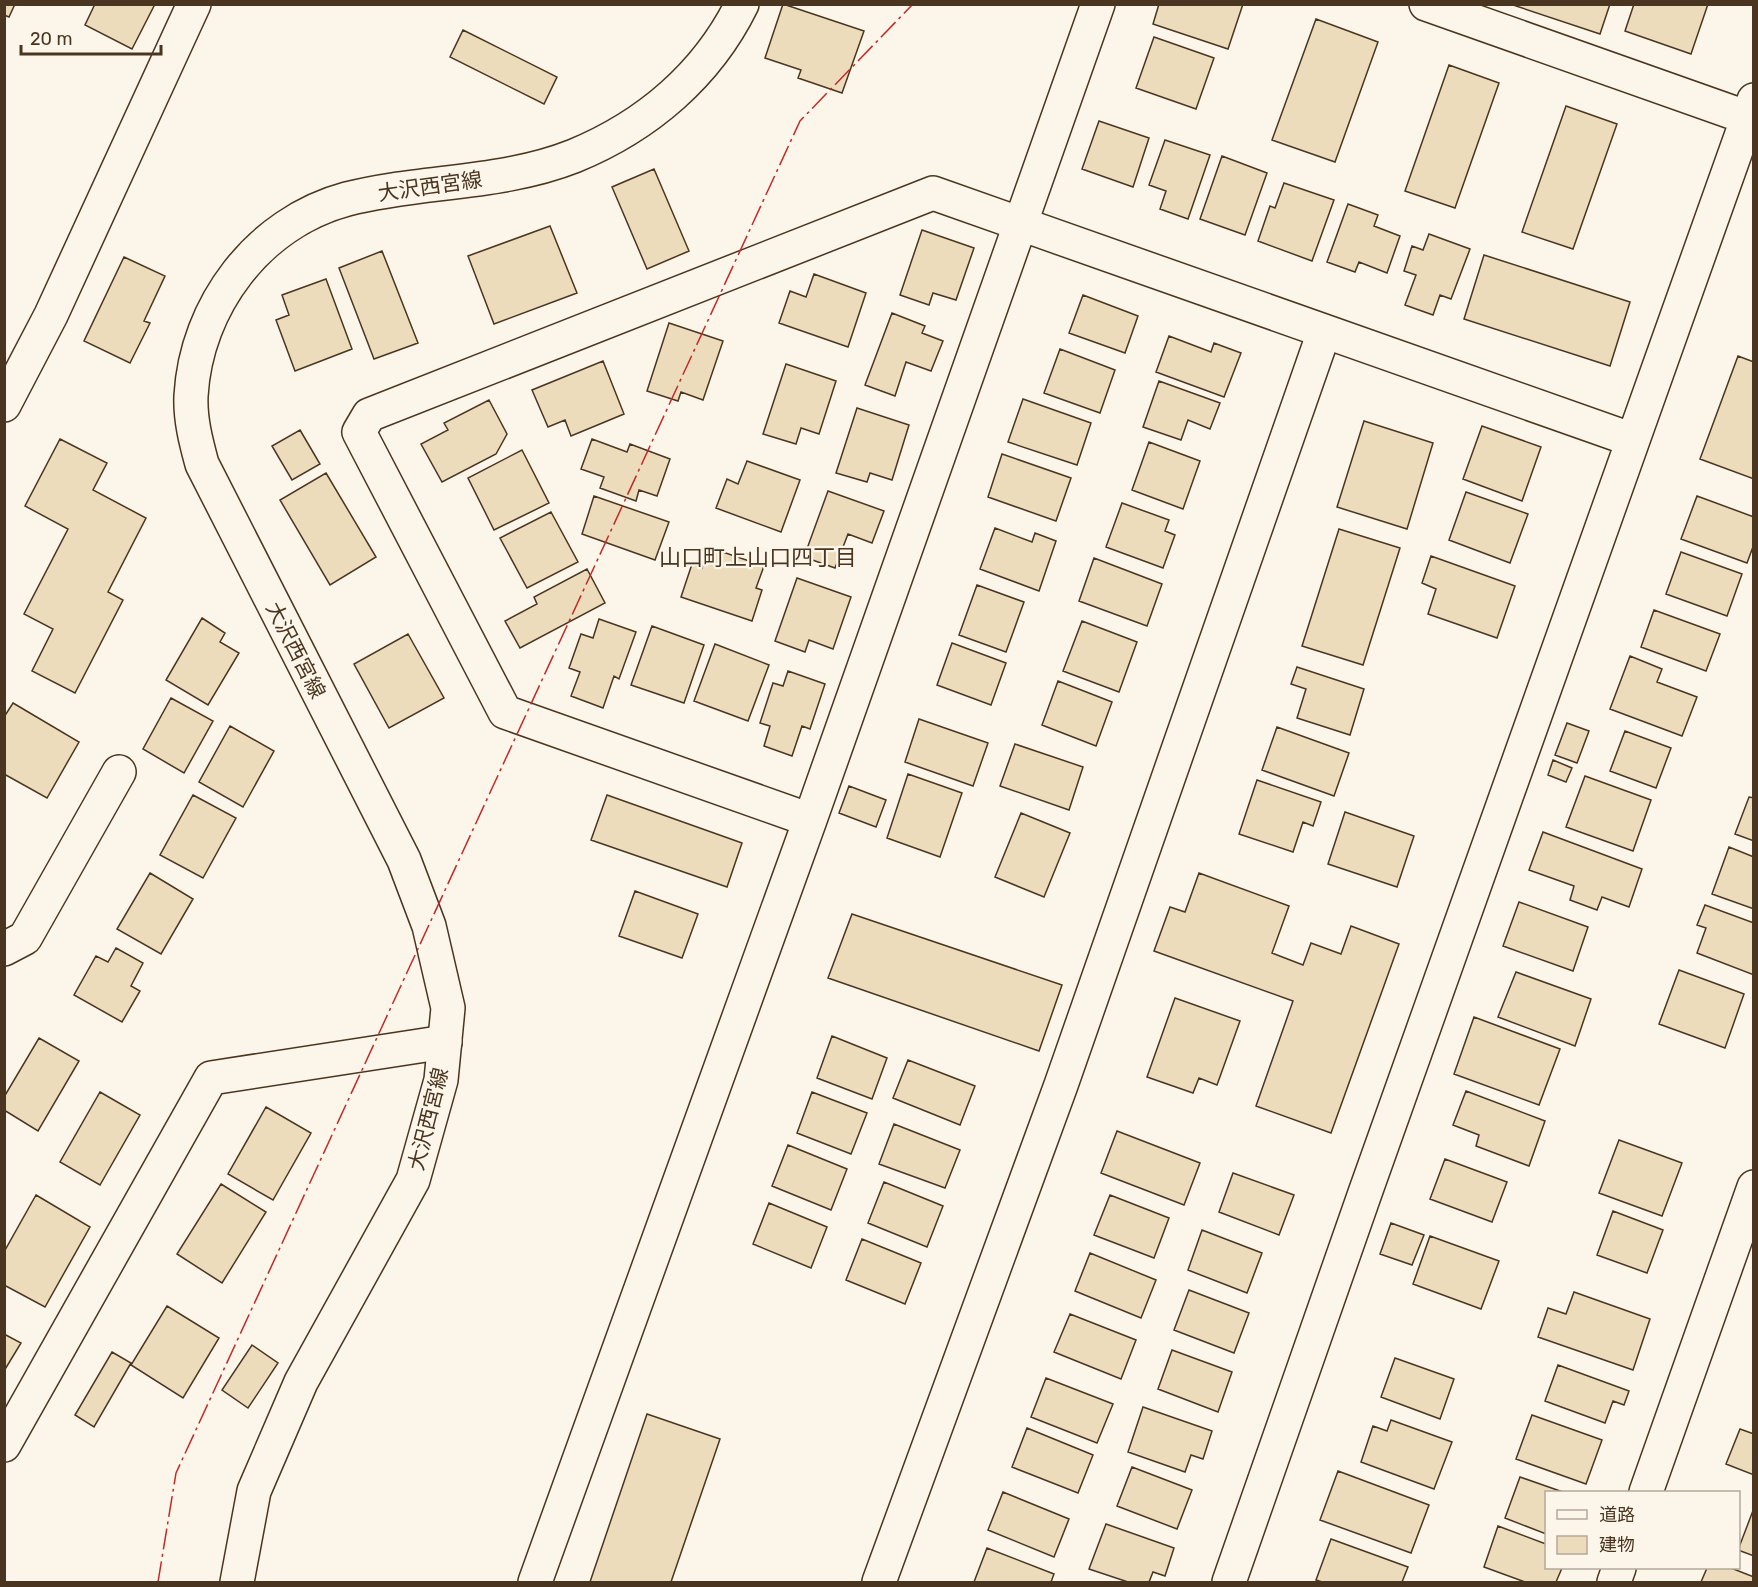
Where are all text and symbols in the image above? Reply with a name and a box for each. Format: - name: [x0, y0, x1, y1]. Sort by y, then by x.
- scale bar: [21, 18, 160, 56]
- text: 20 m: [30, 28, 72, 50]
- street label: 大沢西宮線: [376, 166, 484, 206]
- district label: 山口町上山口四丁目: [659, 544, 857, 571]
- street label: 大沢西宮線: [261, 598, 331, 702]
- street label: 大沢西宮線: [403, 1065, 453, 1173]
- legend: [1545, 1491, 1740, 1569]
- text: 道路: [1599, 1504, 1635, 1526]
- text: 建物: [1599, 1534, 1635, 1556]

